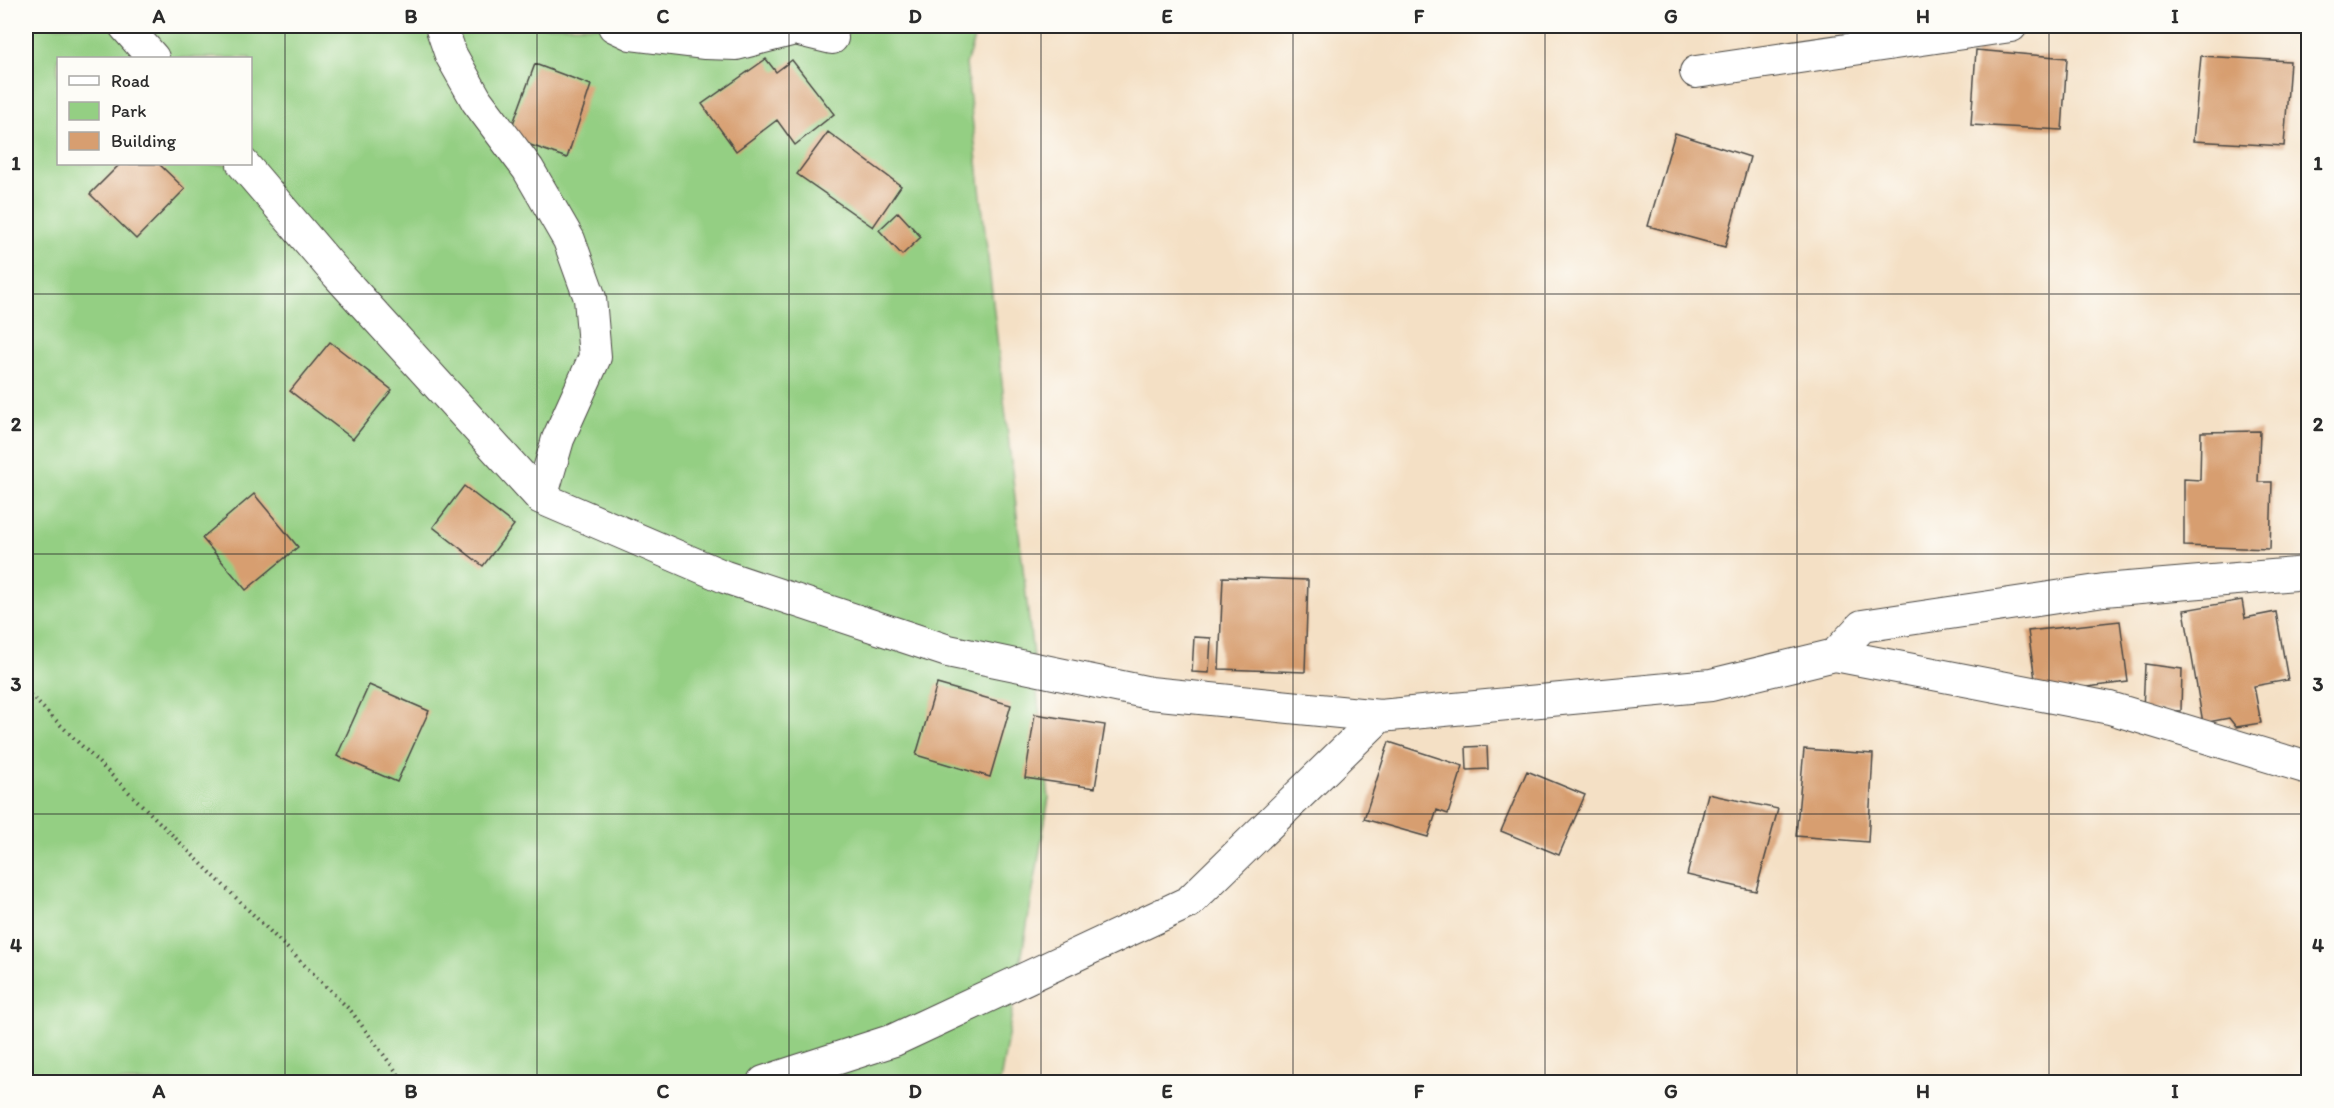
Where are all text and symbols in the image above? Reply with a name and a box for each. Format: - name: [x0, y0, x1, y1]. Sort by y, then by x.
- text: A: [152, 4, 166, 28]
- text: B: [405, 4, 418, 28]
- text: C: [657, 4, 670, 28]
- text: D: [908, 4, 922, 28]
- text: E: [1161, 4, 1173, 28]
- text: F: [1414, 4, 1425, 28]
- text: G: [1664, 4, 1678, 28]
- text: H: [1916, 4, 1930, 28]
- text: I: [2171, 4, 2179, 28]
- legend: [57, 57, 252, 165]
- text: Road: [111, 70, 150, 92]
- text: Park: [111, 100, 146, 122]
- text: Building: [111, 130, 177, 152]
- text: 1: [11, 151, 21, 175]
- text: 1: [2313, 151, 2323, 175]
- text: 2: [11, 412, 22, 436]
- text: 2: [2313, 412, 2324, 436]
- text: 3: [11, 672, 22, 696]
- text: 3: [2313, 672, 2324, 696]
- text: 4: [10, 933, 22, 957]
- text: 4: [2312, 933, 2324, 957]
- text: A: [152, 1079, 166, 1103]
- text: B: [405, 1079, 418, 1103]
- text: C: [657, 1079, 670, 1103]
- text: D: [908, 1079, 922, 1103]
- text: E: [1161, 1079, 1173, 1103]
- text: F: [1414, 1079, 1425, 1103]
- text: G: [1664, 1079, 1678, 1103]
- text: H: [1916, 1079, 1930, 1103]
- text: I: [2171, 1079, 2179, 1103]

